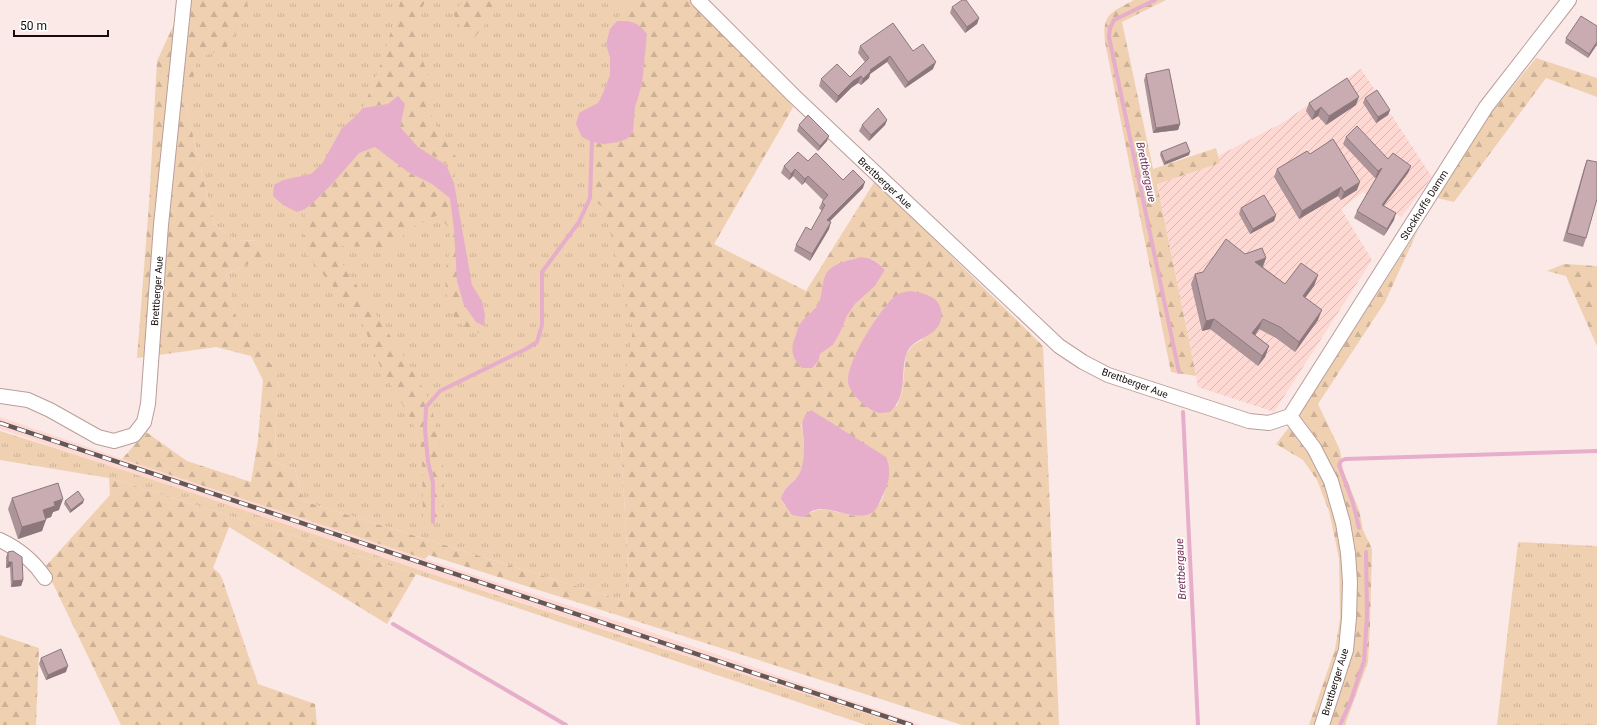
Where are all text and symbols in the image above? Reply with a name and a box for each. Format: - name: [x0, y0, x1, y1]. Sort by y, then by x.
- scale bar: [14, 12, 108, 38]
- text: 50 m: [20, 19, 47, 33]
- water label: Brettbergaue: [1133, 141, 1159, 204]
- street label: Brettberger Aue: [856, 155, 914, 211]
- street label: Stockhoffs Damm: [1398, 168, 1450, 242]
- street label: Brettberger Aue: [149, 256, 165, 326]
- street label: Brettberger Aue: [1100, 366, 1170, 400]
- water label: Brettbergaue: [1173, 538, 1189, 600]
- street label: Brettberger Aue: [1320, 647, 1350, 717]

